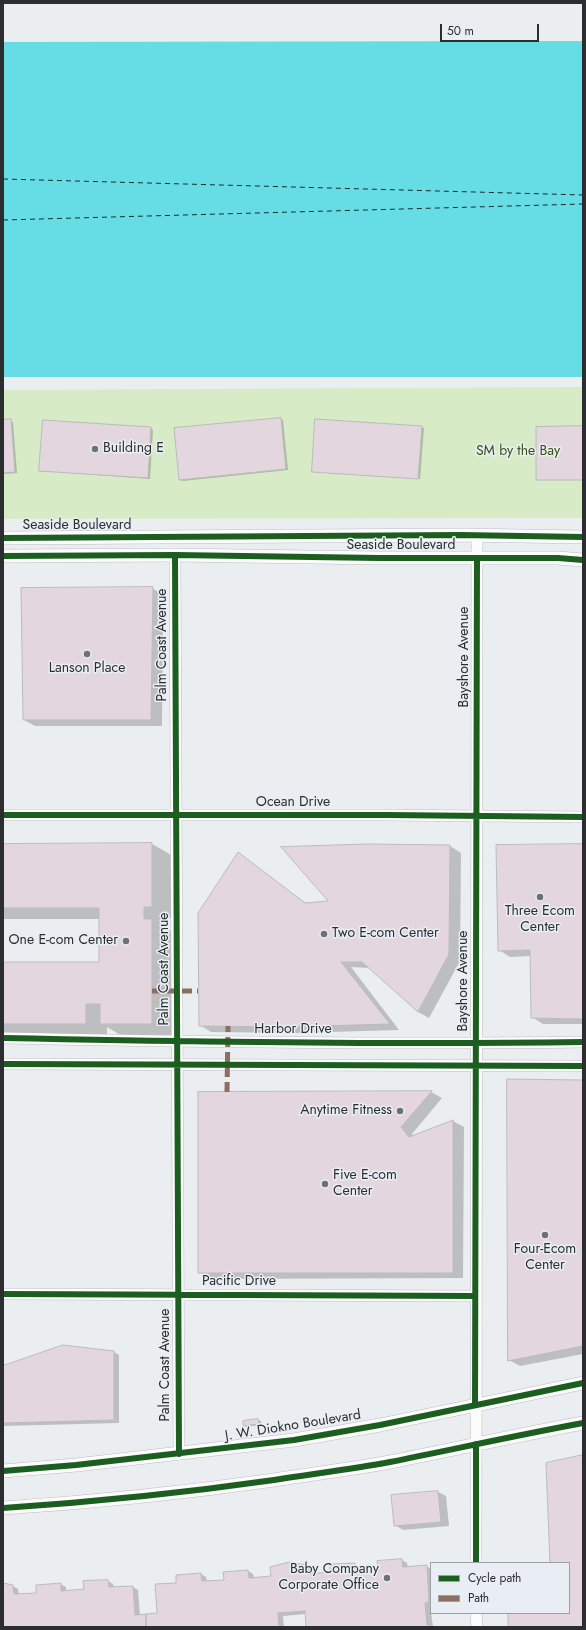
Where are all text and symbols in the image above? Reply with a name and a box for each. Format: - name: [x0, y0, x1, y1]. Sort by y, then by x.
- scale bar: [442, 16, 541, 42]
- text: 50 m: [447, 22, 474, 40]
- place label: Building E: [103, 441, 164, 457]
- marker: Building E: [90, 444, 100, 454]
- park label: SM by the Bay: [476, 444, 560, 460]
- street label: Seaside Boulevard: [23, 518, 131, 534]
- street label: Seaside Boulevard: [347, 538, 455, 554]
- street label: Palm Coast Avenue: [155, 588, 171, 702]
- street label: Bayshore Avenue: [457, 607, 473, 707]
- marker: Lanson Place: [82, 649, 92, 659]
- place label: Lanson Place: [49, 661, 125, 677]
- street label: Ocean Drive: [256, 795, 330, 811]
- marker: Three Ecom Center: [535, 892, 545, 902]
- place label: Three Ecom Center: [505, 904, 575, 936]
- street label: Palm Coast Avenue: [157, 912, 173, 1026]
- place label: Two E-com Center: [332, 926, 439, 942]
- marker: Two E-com Center: [319, 929, 329, 939]
- street label: Bayshore Avenue: [456, 931, 472, 1031]
- place label: One E-com Center: [9, 933, 118, 949]
- marker: One E-com Center: [121, 936, 131, 946]
- street label: Harbor Drive: [254, 1022, 332, 1038]
- place label: Anytime Fitness: [300, 1103, 392, 1119]
- marker: Anytime Fitness: [395, 1106, 405, 1116]
- place label: Five E-com Center: [333, 1168, 397, 1200]
- marker: Five E-com Center: [320, 1179, 330, 1189]
- marker: Four-Ecom Center: [540, 1230, 550, 1240]
- place label: Four-Ecom Center: [514, 1242, 576, 1274]
- street label: Pacific Drive: [202, 1274, 276, 1290]
- street label: Palm Coast Avenue: [158, 1308, 174, 1422]
- street label: J. W. Diokno Boulevard: [224, 1407, 362, 1445]
- place label: Baby Company Corporate Office: [278, 1562, 379, 1594]
- legend: [430, 1562, 570, 1614]
- text: Cycle path: [468, 1569, 521, 1587]
- marker: Baby Company Corporate Office: [382, 1573, 392, 1583]
- text: Path: [468, 1589, 489, 1607]

